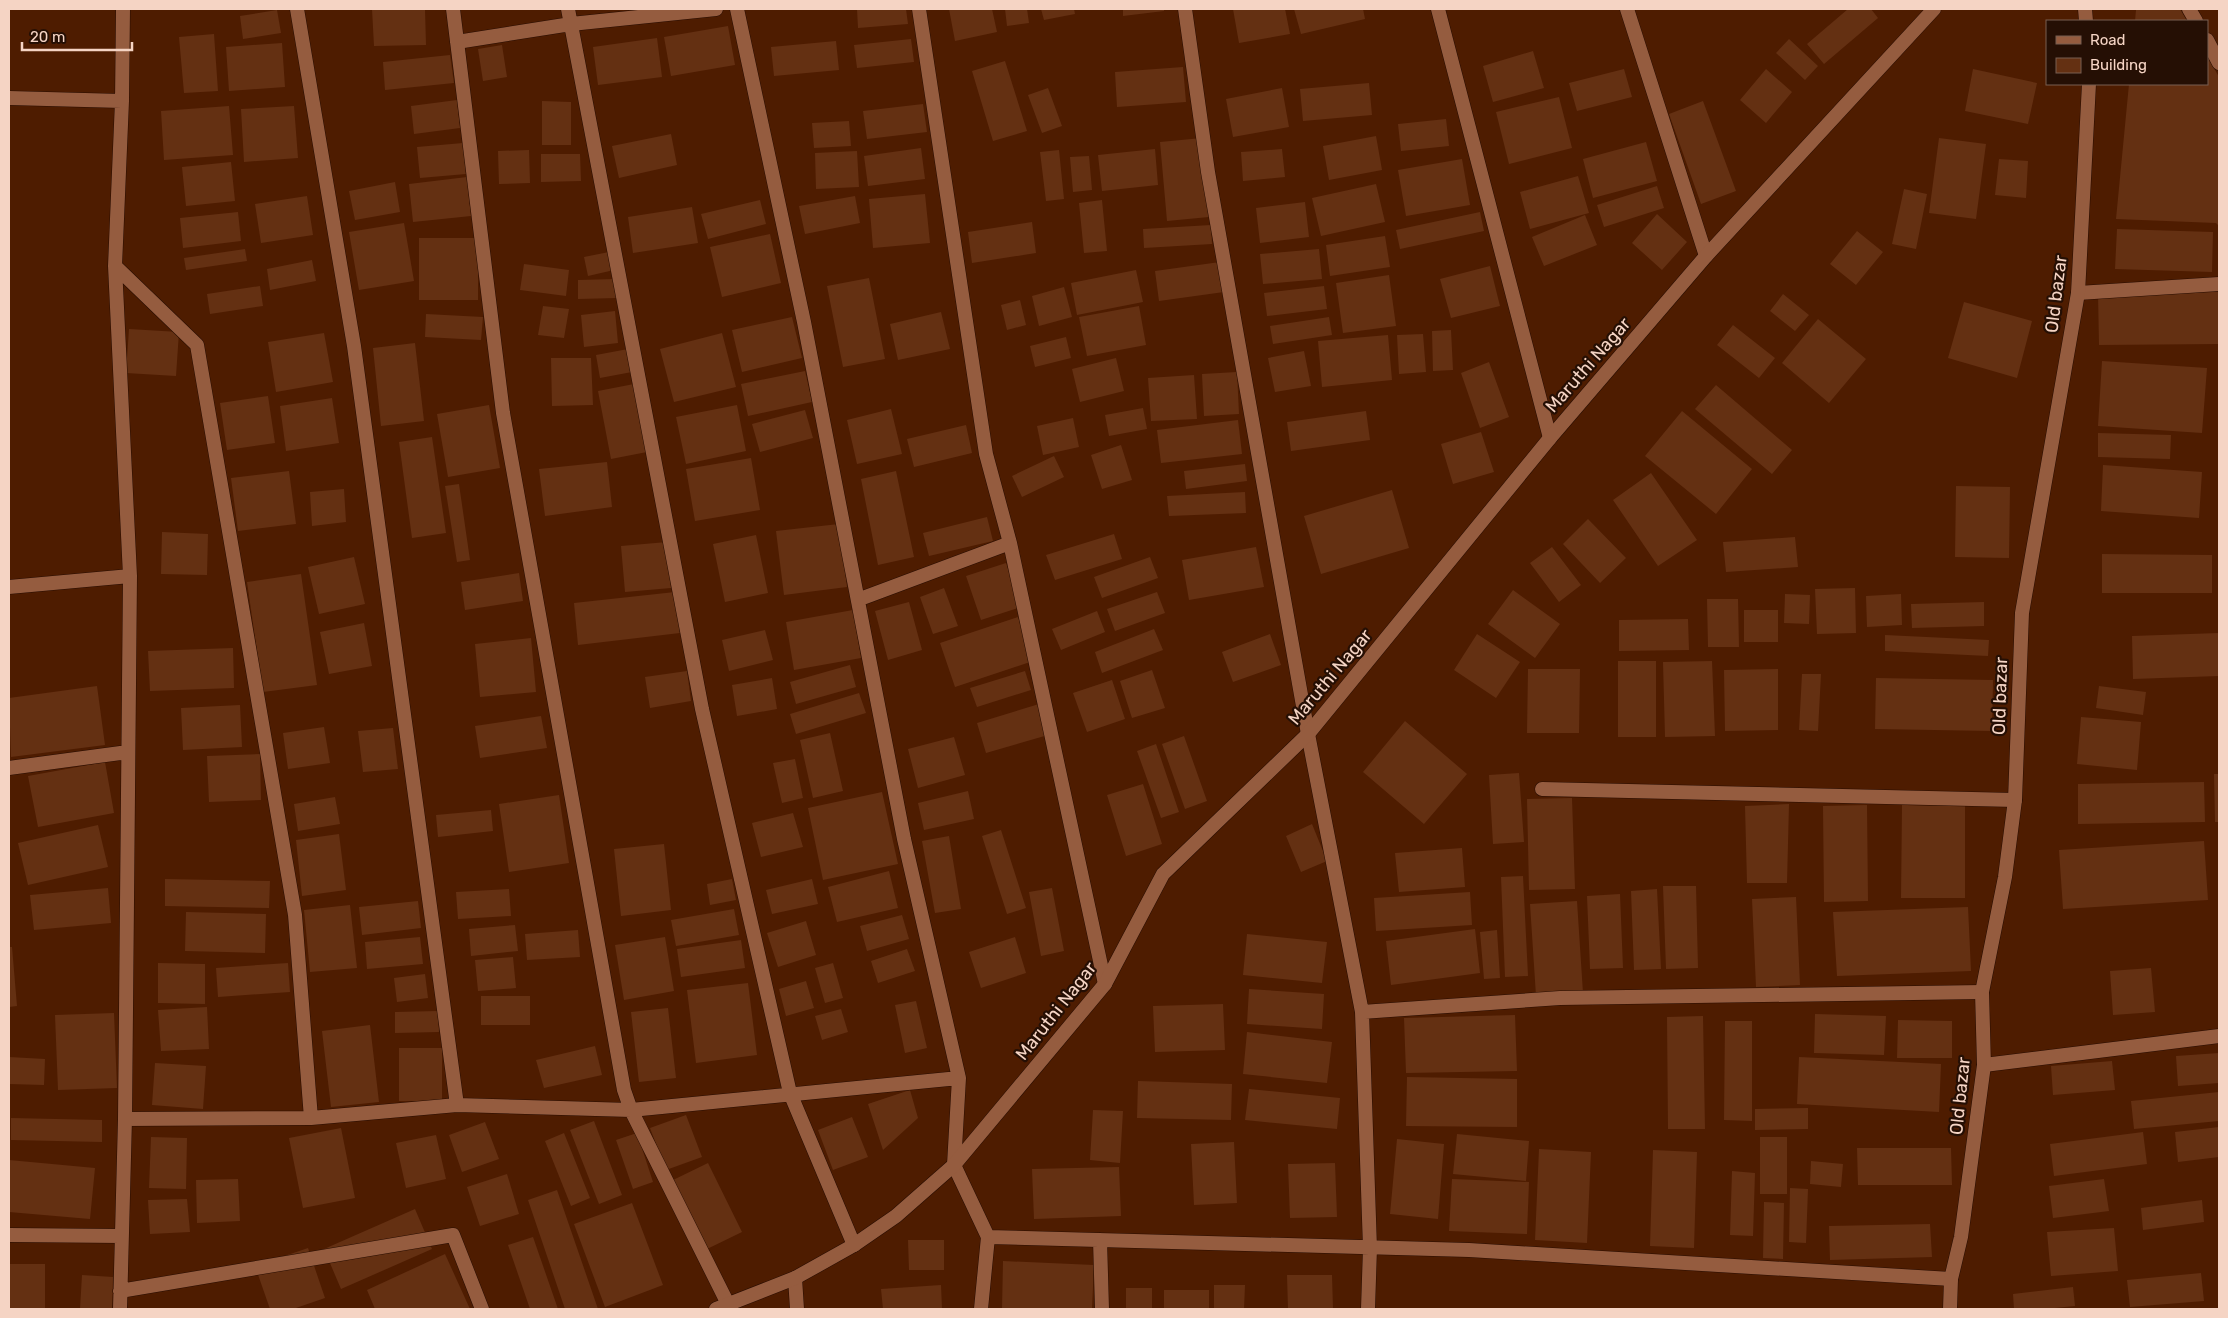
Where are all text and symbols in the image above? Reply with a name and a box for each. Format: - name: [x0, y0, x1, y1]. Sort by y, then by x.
- scale bar: [22, 20, 132, 52]
- legend: [2046, 20, 2208, 85]
- text: 20 m: [30, 28, 65, 46]
- text: Road: [2090, 31, 2126, 49]
- text: Building: [2090, 56, 2147, 74]
- street label: Old bazar: [2040, 254, 2072, 334]
- street label: Maruthi Nagar: [1541, 313, 1635, 417]
- street label: Maruthi Nagar: [1283, 624, 1377, 730]
- street label: Old bazar: [1988, 656, 2012, 735]
- street label: Maruthi Nagar: [1011, 957, 1101, 1065]
- street label: Old bazar: [1945, 1056, 1975, 1136]

